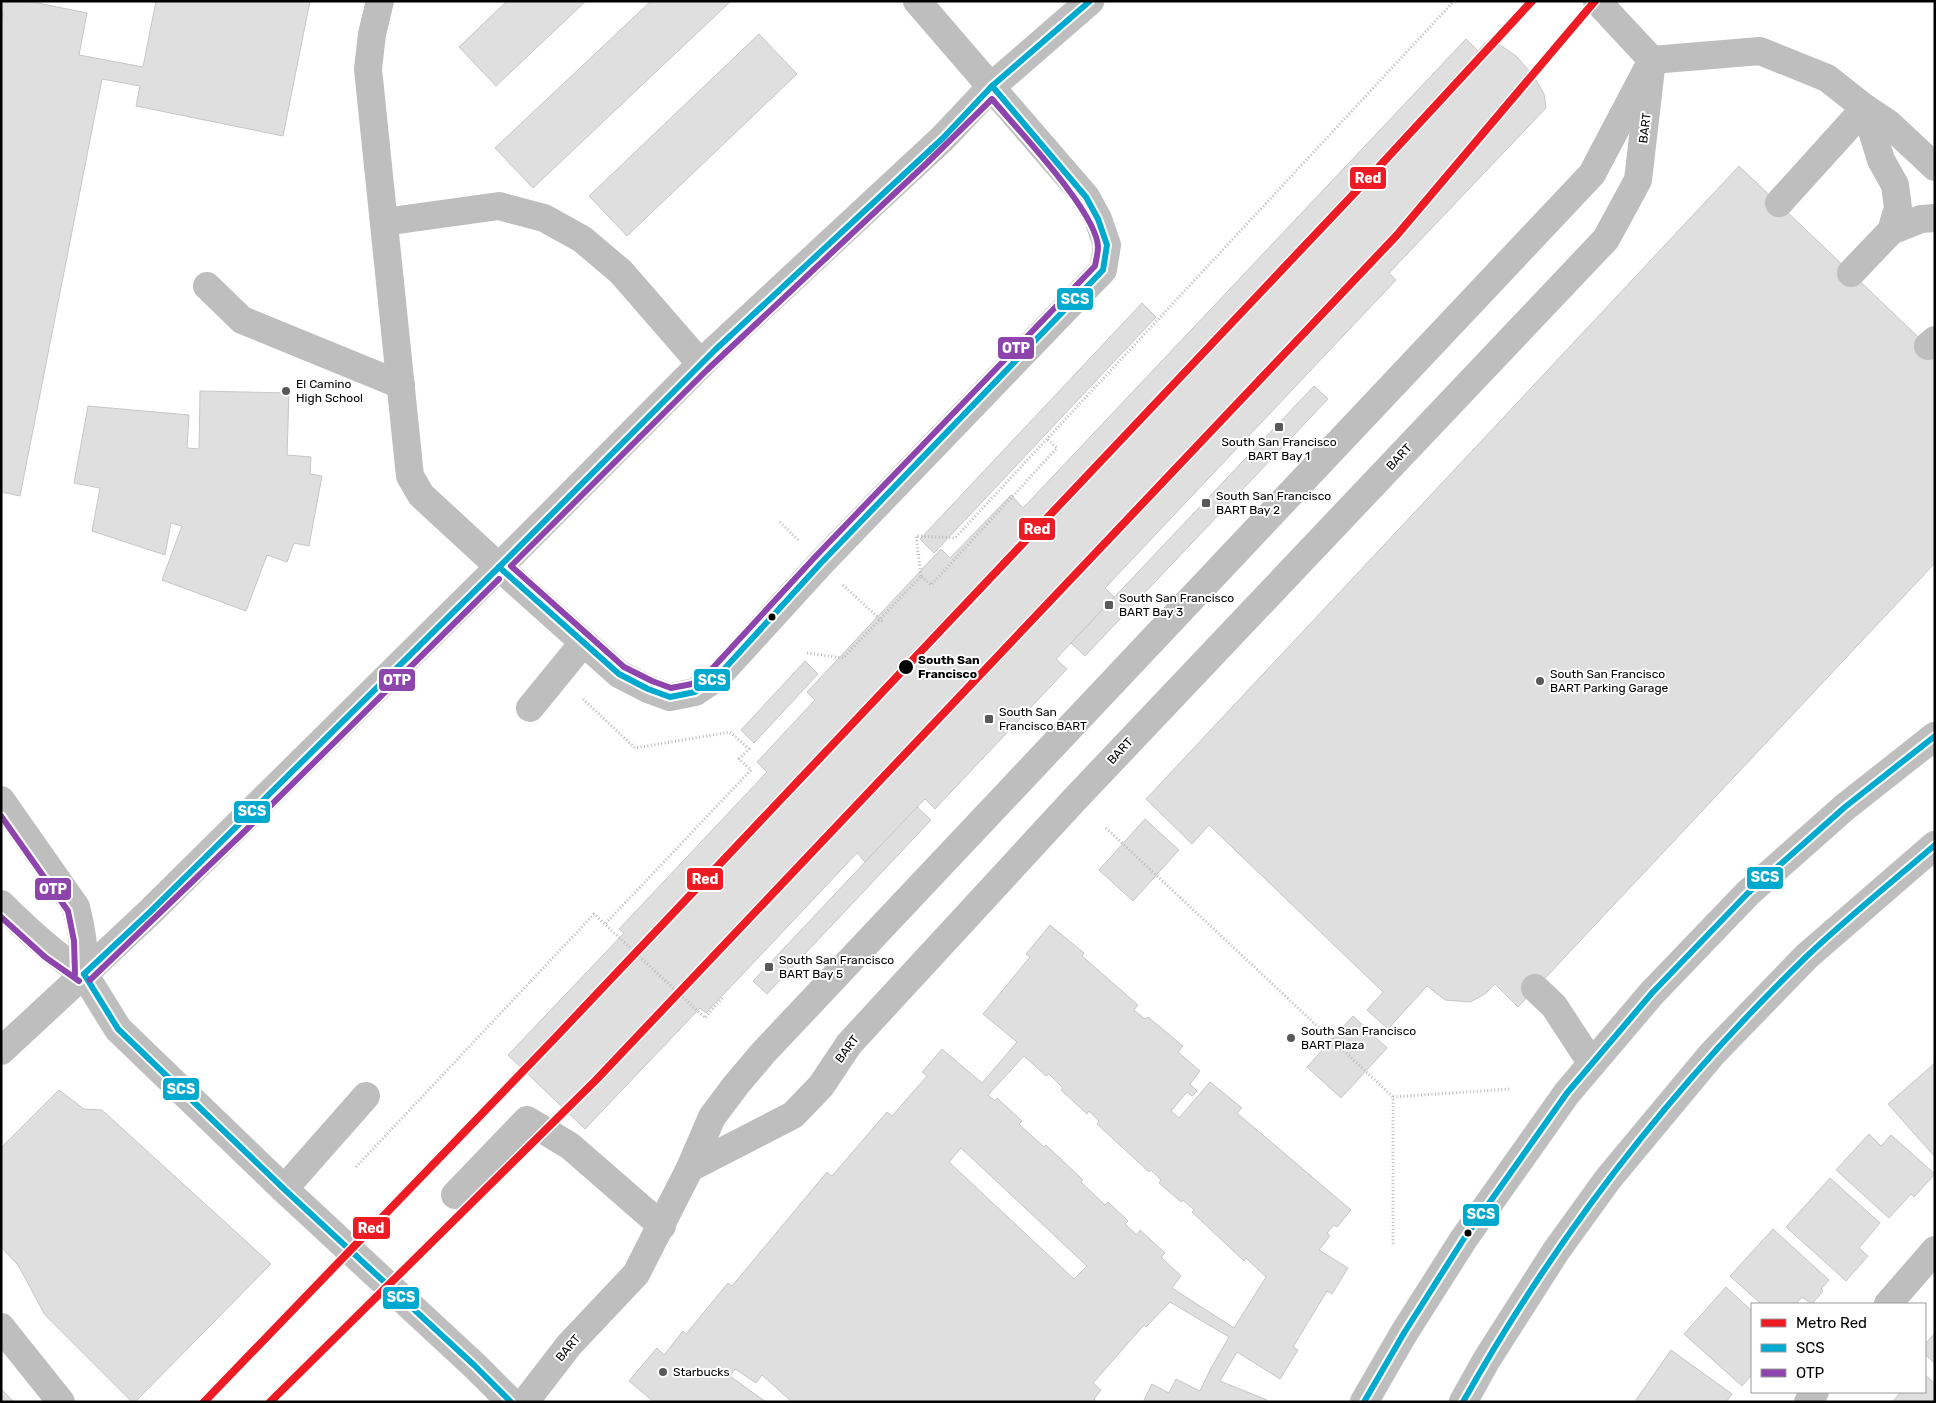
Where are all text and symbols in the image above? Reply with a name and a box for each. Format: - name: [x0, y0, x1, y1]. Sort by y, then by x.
- street label: BART: [1636, 112, 1654, 144]
- line badge: Red: [1349, 166, 1387, 190]
- text: Red: [1355, 170, 1382, 187]
- line badge: SCS: [1056, 287, 1094, 311]
- text: SCS: [1061, 291, 1089, 308]
- line badge: OTP: [997, 336, 1035, 360]
- text: OTP: [1002, 340, 1031, 357]
- place label: El Camino High School: [296, 377, 363, 405]
- marker: El Camino High School: [280, 385, 292, 397]
- marker: South San Francisco BART Bay 1: [1273, 421, 1285, 433]
- place label: South San Francisco BART Bay 1: [1221, 435, 1337, 463]
- street label: BART: [1383, 441, 1415, 473]
- place label: South San Francisco BART Bay 2: [1216, 489, 1331, 517]
- marker: South San Francisco BART Bay 2: [1200, 497, 1212, 509]
- line badge: Red: [1018, 517, 1056, 541]
- text: Red: [1024, 521, 1051, 538]
- place label: South San Francisco BART Bay 3: [1119, 591, 1234, 619]
- marker: South San Francisco BART Bay 3: [1103, 599, 1115, 611]
- unlabelled marker: [767, 612, 777, 622]
- place label: South San Francisco: [918, 653, 980, 681]
- marker: South San Francisco: [897, 658, 915, 676]
- place label: South San Francisco BART Parking Garage: [1550, 667, 1669, 695]
- line badge: OTP: [378, 668, 416, 692]
- line badge: SCS: [693, 668, 731, 692]
- text: OTP: [383, 672, 412, 689]
- text: SCS: [698, 672, 726, 689]
- marker: South San Francisco BART Parking Garage: [1534, 675, 1546, 687]
- place label: South San Francisco BART: [999, 705, 1087, 733]
- marker: South San Francisco BART: [983, 713, 995, 725]
- street label: BART: [1104, 735, 1136, 767]
- line badge: SCS: [233, 800, 271, 824]
- text: SCS: [238, 803, 266, 820]
- line badge: SCS: [1746, 866, 1784, 890]
- line badge: Red: [686, 867, 724, 891]
- text: SCS: [1751, 869, 1779, 886]
- text: Red: [692, 871, 719, 888]
- line badge: OTP: [34, 877, 72, 901]
- text: OTP: [39, 881, 68, 898]
- place label: South San Francisco BART Bay 5: [779, 953, 894, 981]
- marker: South San Francisco BART Bay 5: [763, 961, 775, 973]
- place label: South San Francisco BART Plaza: [1301, 1024, 1416, 1052]
- marker: South San Francisco BART Plaza: [1285, 1032, 1297, 1044]
- street label: BART: [832, 1033, 862, 1065]
- line badge: SCS: [162, 1077, 200, 1101]
- text: SCS: [167, 1081, 195, 1098]
- line badge: SCS: [1462, 1203, 1500, 1227]
- text: SCS: [1467, 1206, 1495, 1223]
- line badge: Red: [352, 1216, 391, 1240]
- text: Red: [358, 1220, 385, 1237]
- unlabelled marker: [1463, 1228, 1473, 1238]
- line badge: SCS: [382, 1286, 420, 1310]
- text: SCS: [387, 1289, 415, 1306]
- legend: [1751, 1303, 1926, 1393]
- text: Metro Red: [1796, 1314, 1867, 1332]
- street label: BART: [553, 1332, 583, 1364]
- text: SCS: [1796, 1339, 1825, 1357]
- text: OTP: [1796, 1364, 1825, 1382]
- place label: Starbucks: [673, 1365, 730, 1379]
- marker: Starbucks: [657, 1366, 669, 1378]

